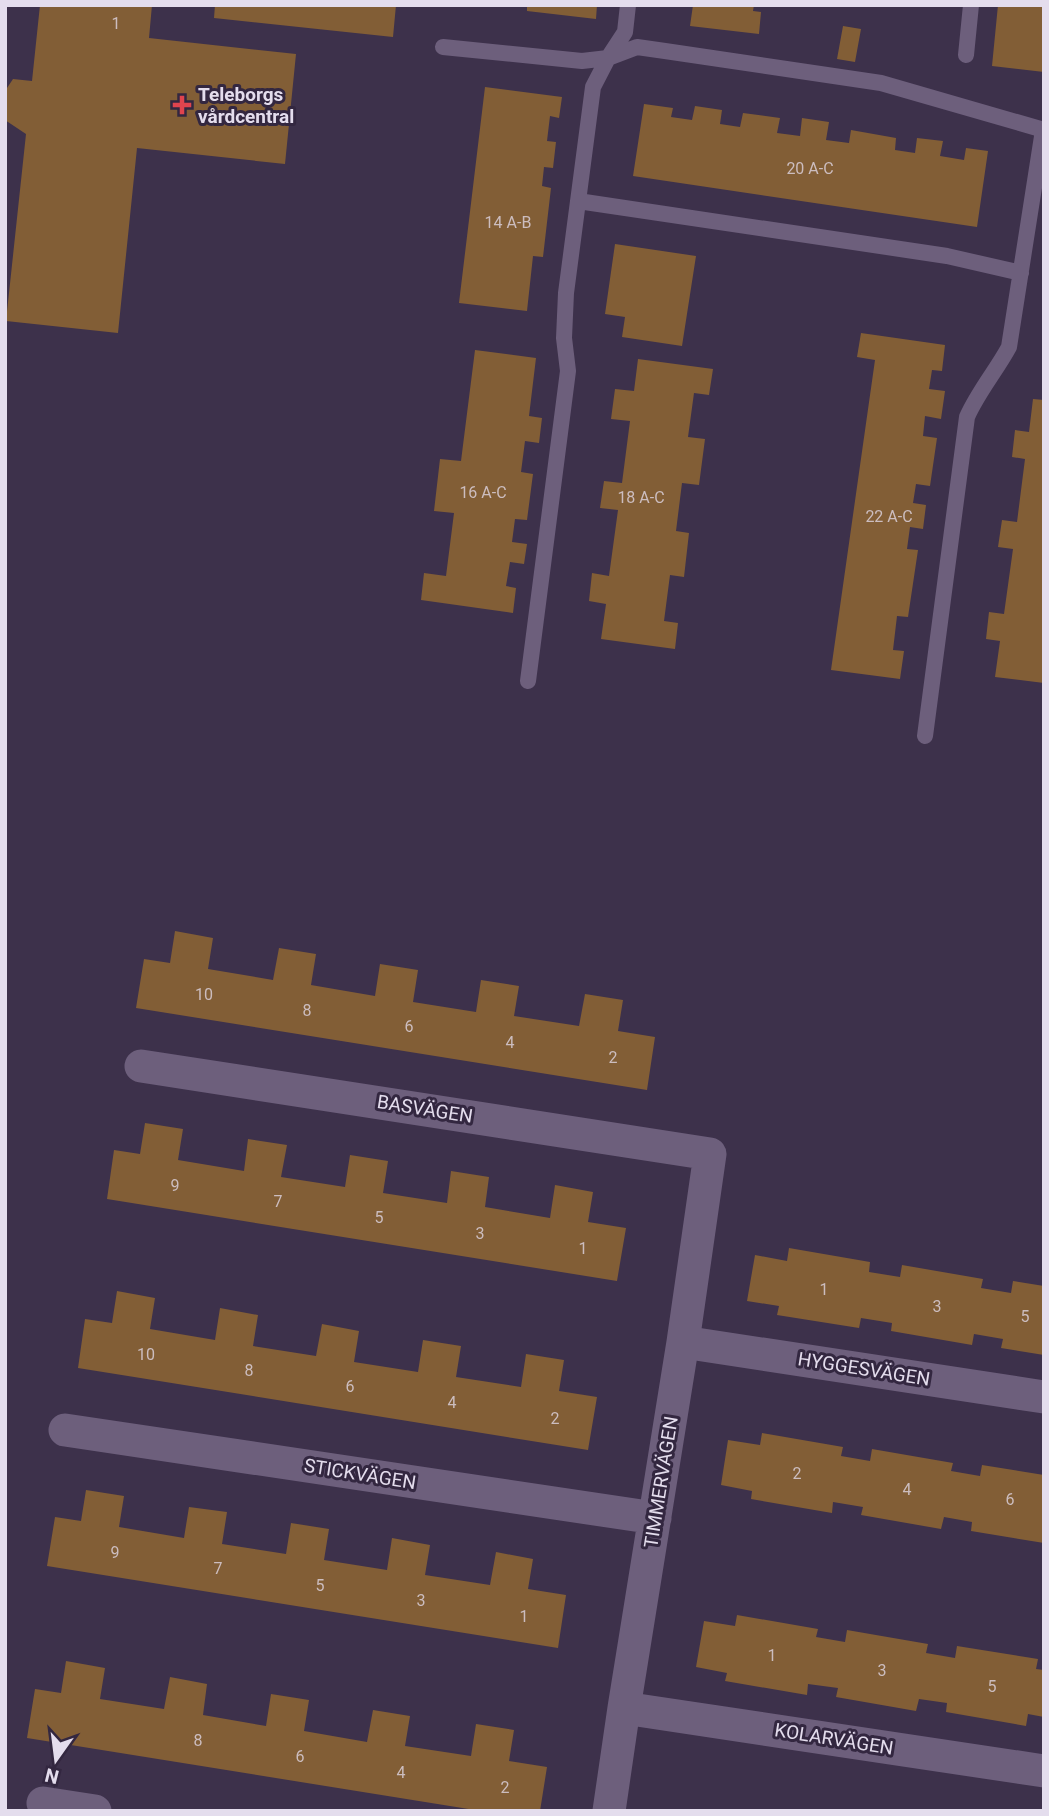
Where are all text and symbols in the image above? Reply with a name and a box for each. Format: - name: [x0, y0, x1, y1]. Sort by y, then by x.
- house number: 1: [112, 14, 121, 33]
- place label: Teleborgs vårdcentral: [198, 83, 294, 128]
- marker: Teleborgs vårdcentral: [172, 95, 192, 115]
- house number: 20 A-C: [786, 159, 834, 178]
- house number: 14 A-B: [485, 213, 531, 232]
- house number: 16 A-C: [459, 483, 507, 502]
- house number: 18 A-C: [617, 488, 665, 507]
- house number: 22 A-C: [865, 507, 913, 526]
- house number: 10: [195, 985, 213, 1004]
- house number: 8: [303, 1001, 312, 1020]
- house number: 6: [405, 1017, 414, 1036]
- house number: 4: [506, 1033, 515, 1052]
- house number: 2: [609, 1048, 618, 1067]
- street label: BASVÄGEN: [376, 1090, 474, 1128]
- house number: 9: [171, 1176, 180, 1195]
- house number: 7: [274, 1192, 283, 1211]
- house number: 5: [375, 1208, 384, 1227]
- house number: 3: [476, 1224, 485, 1243]
- house number: 1: [579, 1239, 588, 1258]
- house number: 1: [820, 1280, 829, 1299]
- house number: 3: [933, 1297, 942, 1316]
- house number: 5: [1021, 1307, 1030, 1326]
- house number: 10: [137, 1345, 155, 1364]
- street label: HYGGESVÄGEN: [796, 1347, 932, 1391]
- house number: 8: [245, 1361, 254, 1380]
- house number: 6: [346, 1377, 355, 1396]
- house number: 4: [448, 1393, 457, 1412]
- house number: 2: [551, 1409, 560, 1428]
- street label: TIMMERVÄGEN: [639, 1415, 683, 1549]
- street label: STICKVÄGEN: [302, 1454, 418, 1494]
- house number: 2: [793, 1464, 802, 1483]
- house number: 4: [903, 1480, 912, 1499]
- house number: 6: [1006, 1490, 1015, 1509]
- house number: 9: [111, 1543, 120, 1562]
- house number: 7: [214, 1559, 223, 1578]
- house number: 5: [316, 1576, 325, 1595]
- house number: 3: [417, 1591, 426, 1610]
- house number: 1: [520, 1607, 529, 1626]
- house number: 1: [768, 1646, 777, 1665]
- house number: 3: [878, 1661, 887, 1680]
- house number: 5: [988, 1677, 997, 1696]
- street label: KOLARVÄGEN: [773, 1718, 895, 1760]
- north arrow: [21, 1725, 91, 1795]
- house number: 8: [194, 1731, 203, 1750]
- house number: 6: [296, 1747, 305, 1766]
- text: N: [43, 1763, 61, 1789]
- house number: 4: [397, 1763, 406, 1782]
- house number: 2: [501, 1778, 510, 1797]

